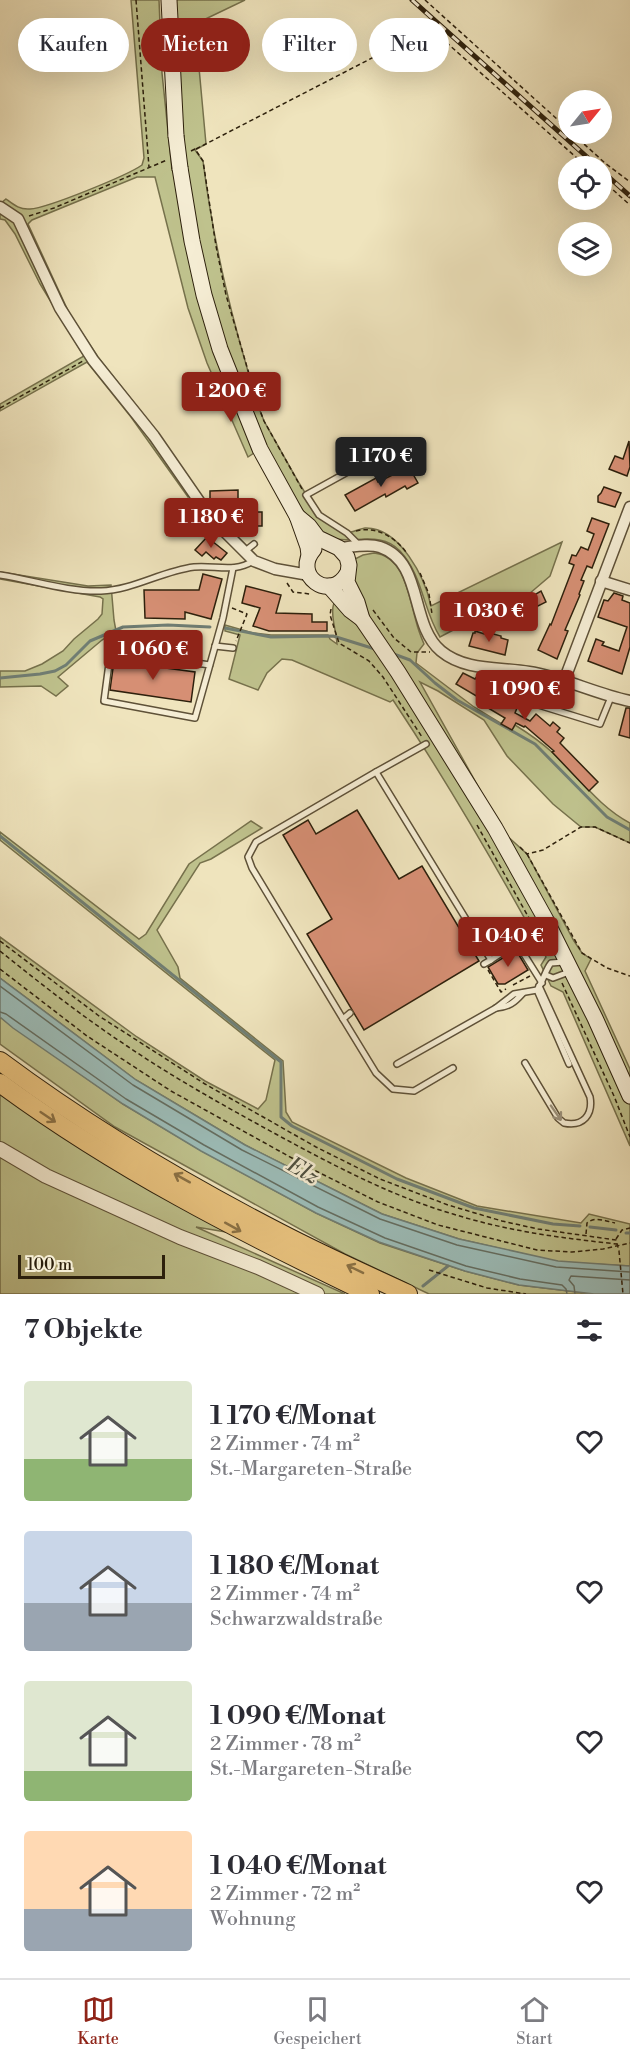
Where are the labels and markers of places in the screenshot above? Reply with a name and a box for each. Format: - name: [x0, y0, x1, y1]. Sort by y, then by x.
- pin: 1 200 €: [176, 372, 286, 423]
- pin: 1 170 €: [326, 437, 436, 488]
- pin: 1 180 €: [156, 498, 266, 549]
- pin: 1 030 €: [434, 592, 544, 643]
- pin: 1 060 €: [98, 630, 208, 681]
- pin: 1 090 €: [470, 670, 580, 721]
- pin: 1 040 €: [453, 917, 563, 968]

